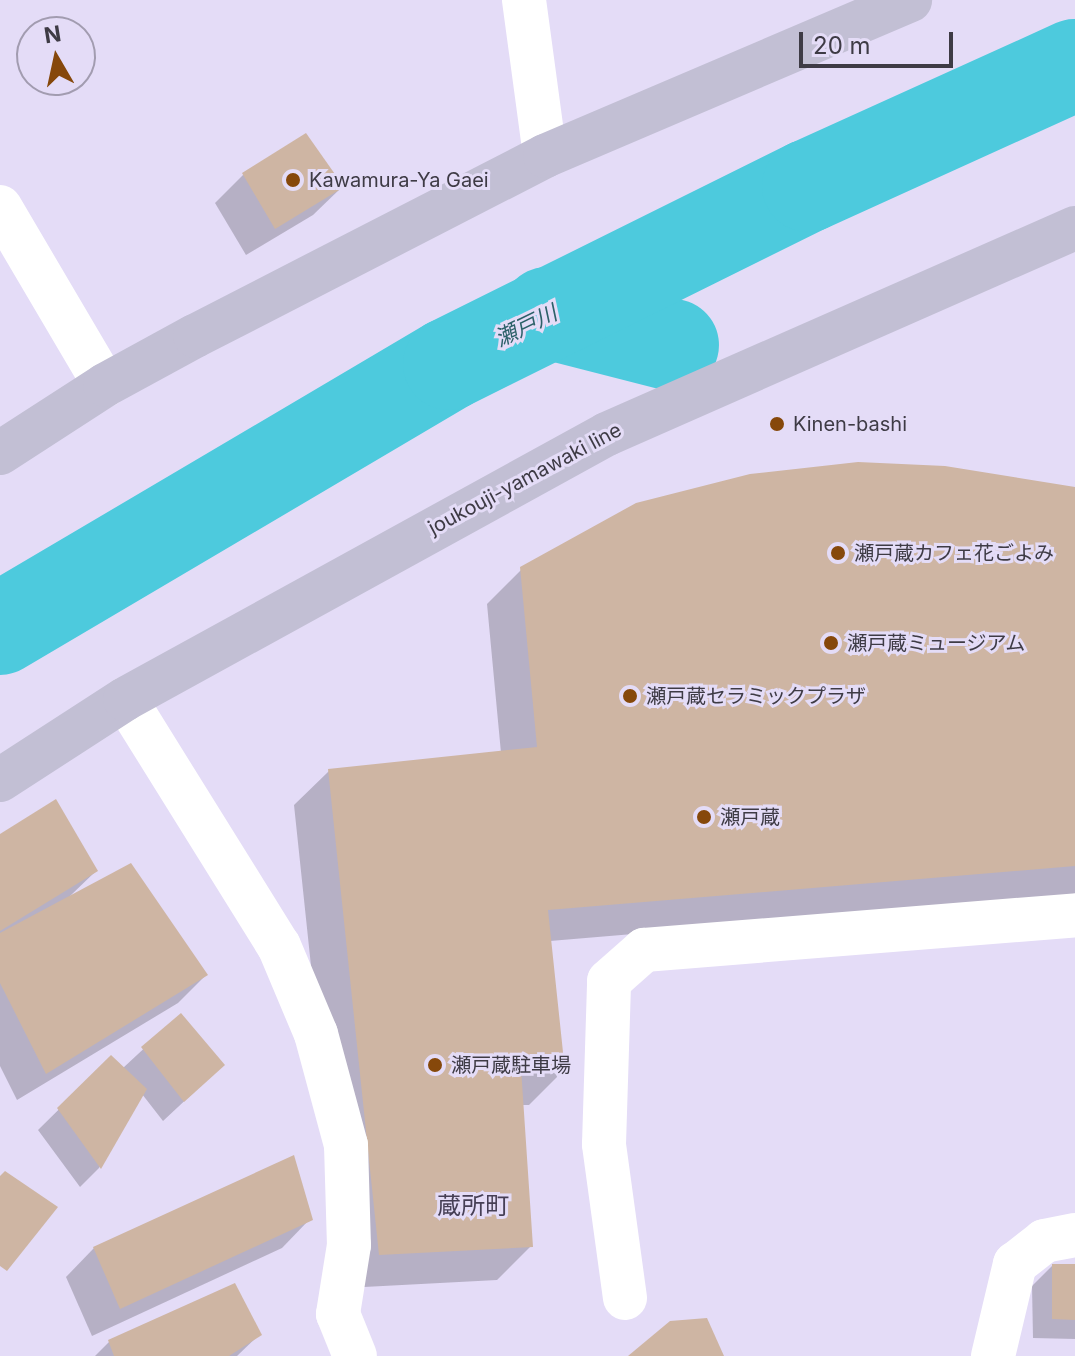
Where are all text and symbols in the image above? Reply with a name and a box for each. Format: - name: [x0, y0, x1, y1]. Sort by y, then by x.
- north arrow: [16, 16, 96, 96]
- scale bar: [803, 16, 957, 66]
- text: N: [42, 20, 63, 48]
- text: 20 m: [813, 31, 871, 60]
- place label: Kawamura-Ya Gaei: [309, 168, 489, 192]
- marker: Kawamura-Ya Gaei: [284, 171, 302, 189]
- water label: 瀬戸川: [491, 300, 561, 352]
- place label: Kinen-bashi: [793, 412, 907, 436]
- marker: Kinen-bashi: [768, 415, 786, 433]
- street label: joukouji-yamawaki line: [424, 418, 626, 540]
- place label: 瀬戸蔵カフェ花ごよみ: [854, 541, 1054, 565]
- marker: 瀬戸蔵カフェ花ごよみ: [829, 544, 847, 562]
- place label: 瀬戸蔵ミュージアム: [847, 631, 1027, 655]
- marker: 瀬戸蔵ミュージアム: [822, 634, 840, 652]
- place label: 瀬戸蔵セラミックプラザ: [646, 684, 866, 708]
- marker: 瀬戸蔵セラミックプラザ: [621, 687, 639, 705]
- place label: 瀬戸蔵: [720, 805, 780, 829]
- marker: 瀬戸蔵: [695, 808, 713, 826]
- place label: 瀬戸蔵駐車場: [451, 1053, 571, 1077]
- marker: 瀬戸蔵駐車場: [426, 1056, 444, 1074]
- district label: 蔵所町: [437, 1192, 509, 1220]

